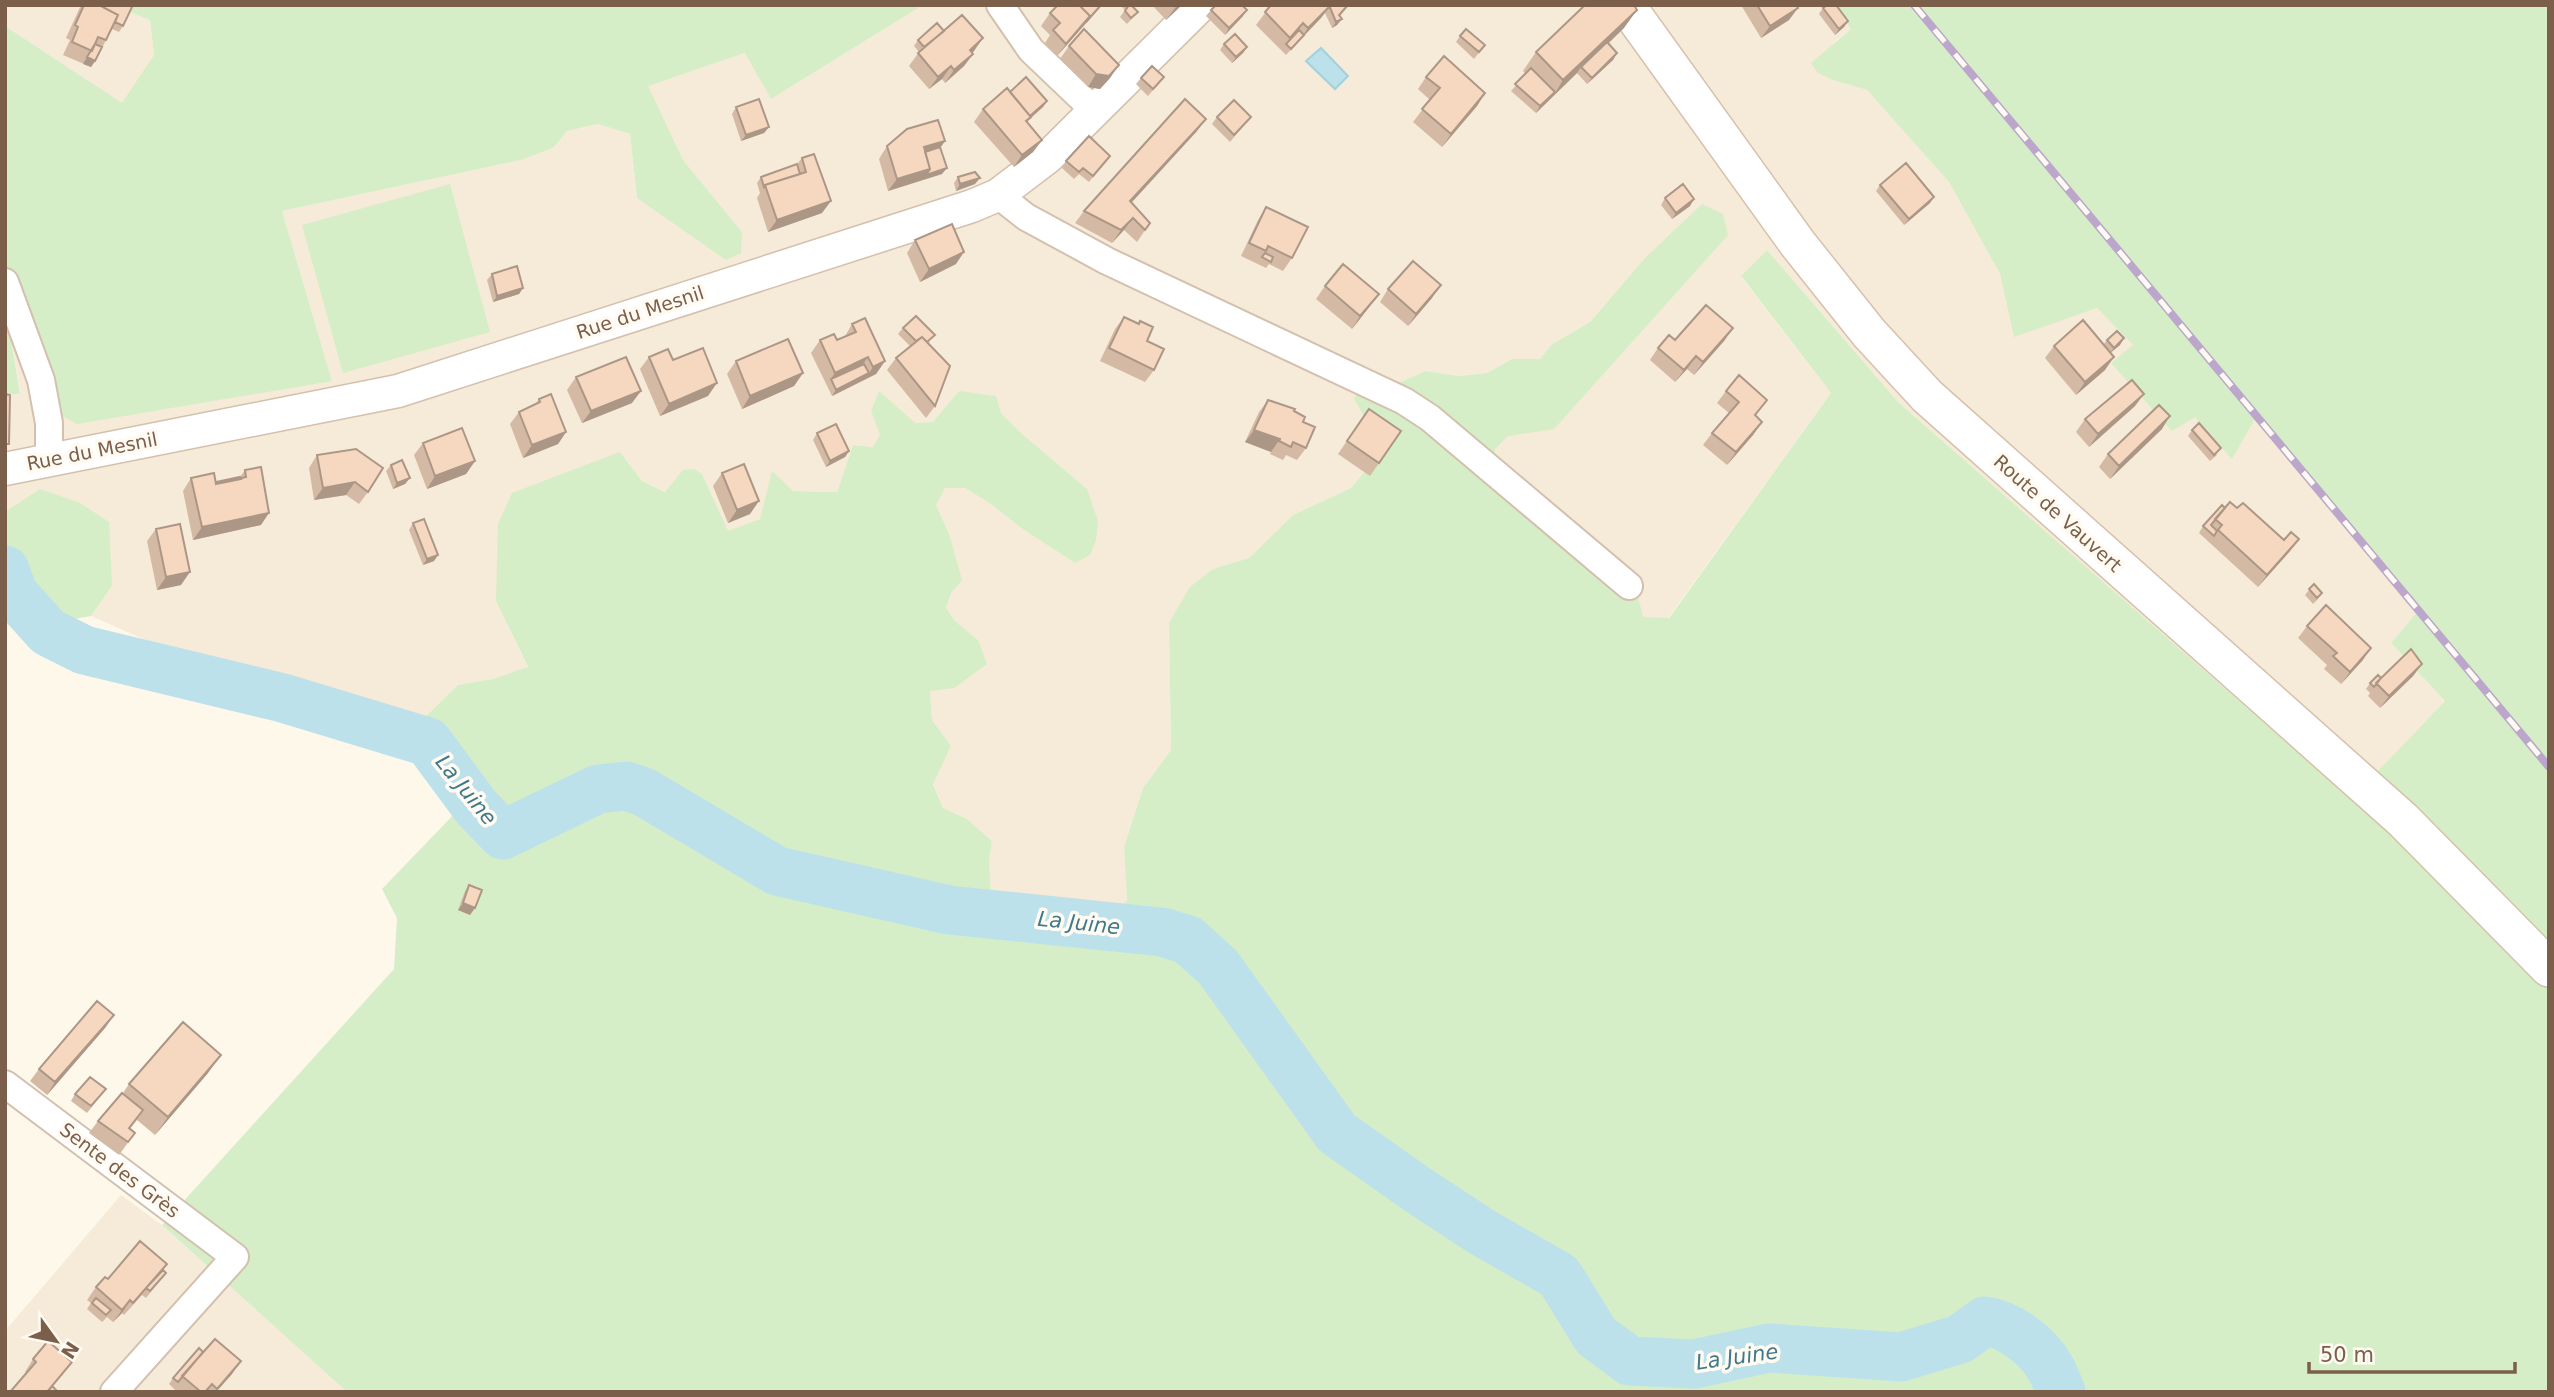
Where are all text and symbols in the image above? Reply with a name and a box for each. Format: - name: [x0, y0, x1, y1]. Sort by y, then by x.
- street label: Rue du Mesnil: [573, 281, 707, 343]
- street label: Rue du Mesnil: [25, 428, 159, 474]
- street label: Route de Vauvert: [1990, 450, 2126, 576]
- water label: La Juine: [431, 750, 501, 830]
- water label: La Juine: [1037, 907, 1121, 939]
- street label: Sente des Grès: [56, 1118, 184, 1222]
- north arrow: [21, 1306, 91, 1376]
- scale bar: [2309, 1330, 2516, 1374]
- text: N: [57, 1338, 84, 1363]
- water label: La Juine: [1694, 1339, 1780, 1375]
- text: 50 m: [2320, 1343, 2374, 1367]

